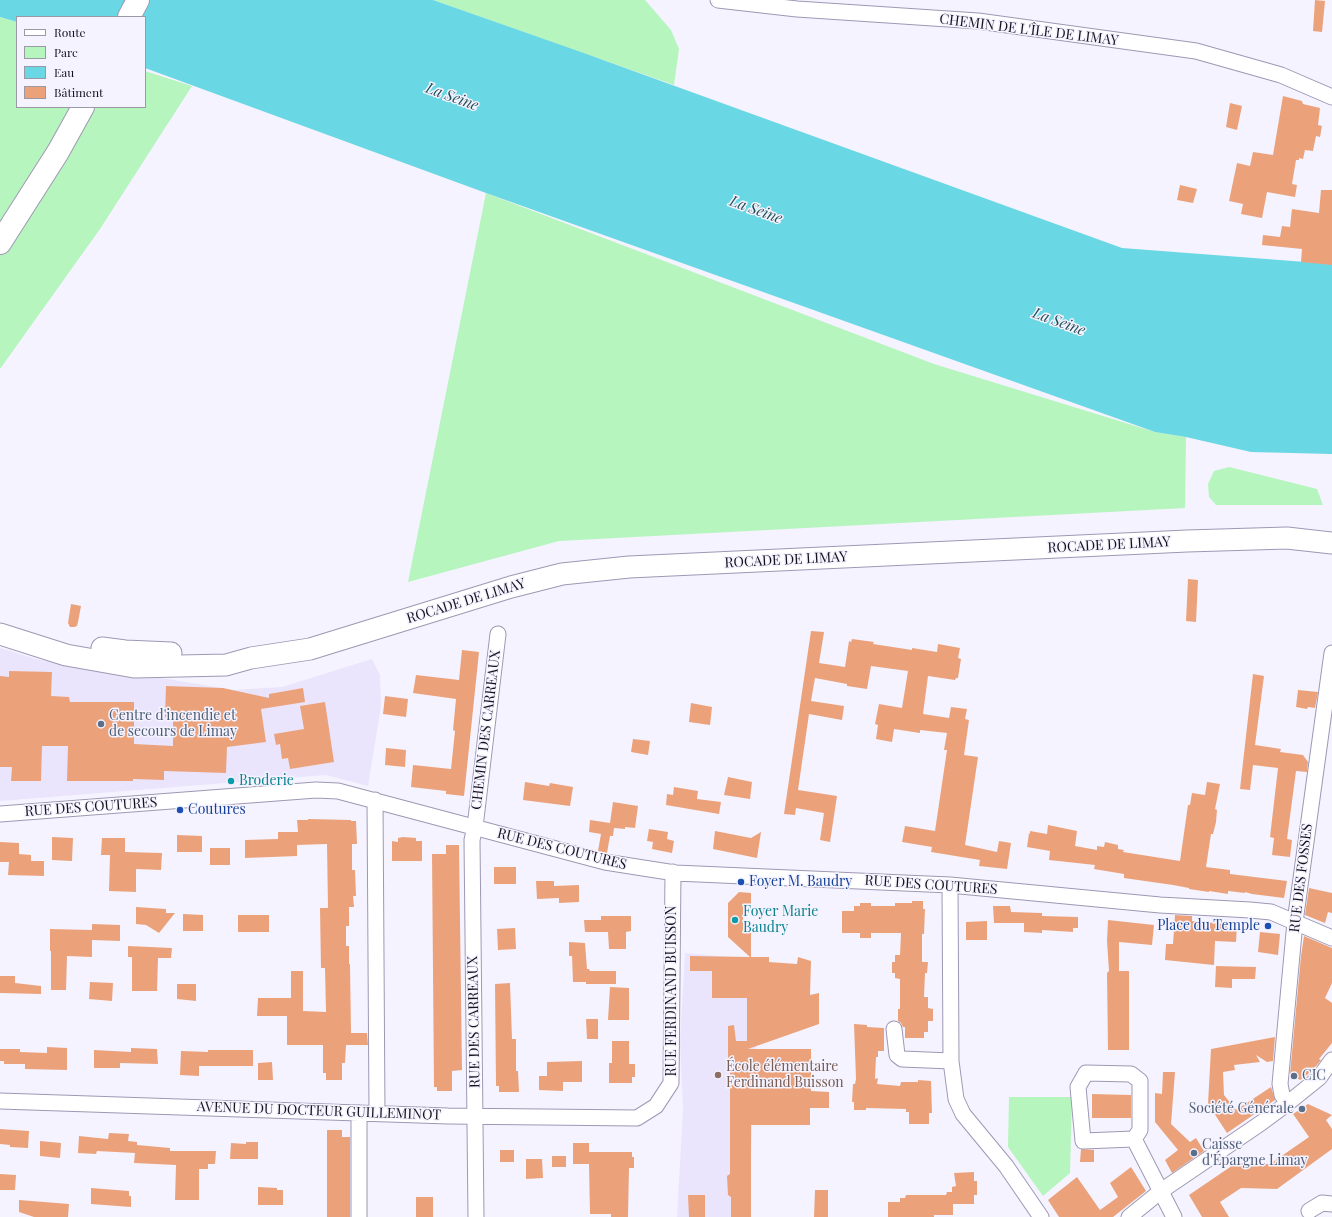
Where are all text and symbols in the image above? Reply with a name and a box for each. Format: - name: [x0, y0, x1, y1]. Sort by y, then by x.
- street label: CHEMIN DE L'ÎLE DE LIMAY: [938, 11, 1120, 49]
- legend: [16, 16, 146, 108]
- text: Route: [54, 24, 86, 40]
- text: Parc: [54, 44, 78, 60]
- text: Eau: [54, 64, 74, 80]
- water label: La Seine: [423, 79, 481, 115]
- text: Bâtiment: [54, 84, 103, 100]
- water label: La Seine: [727, 192, 785, 228]
- water label: La Seine: [1030, 304, 1088, 340]
- street label: ROCADE DE LIMAY: [1047, 533, 1171, 557]
- street label: ROCADE DE LIMAY: [724, 548, 848, 572]
- street label: ROCADE DE LIMAY: [405, 575, 527, 627]
- street label: CHEMIN DES CARREAUX: [468, 649, 504, 811]
- place label: Centre d'incendie et de secours de Limay: [109, 708, 237, 740]
- marker: Centre d'incendie et de secours de Limay: [96, 719, 106, 729]
- place label: Broderie: [239, 773, 294, 789]
- marker: Broderie: [226, 776, 236, 786]
- street label: RUE DES COUTURES: [24, 794, 158, 820]
- place label: Coutures: [188, 802, 246, 818]
- marker: Coutures: [175, 805, 185, 815]
- street label: RUE DES FOSSES: [1286, 823, 1316, 933]
- street label: RUE DES COUTURES: [495, 825, 629, 873]
- street label: RUE DES COUTURES: [864, 872, 998, 898]
- place label: Foyer M. Baudry: [749, 874, 852, 890]
- marker: Foyer M. Baudry: [736, 877, 746, 887]
- place label: Foyer Marie Baudry: [743, 904, 818, 936]
- street label: RUE FERDINAND BUISSON: [664, 906, 680, 1076]
- marker: Foyer Marie Baudry: [730, 915, 740, 925]
- place label: Place du Temple: [1157, 918, 1260, 934]
- marker: Place du Temple: [1263, 921, 1273, 931]
- street label: RUE DES CARREAUX: [464, 956, 484, 1088]
- place label: École élémentaire Ferdinand Buisson: [726, 1059, 844, 1092]
- place label: CIC: [1302, 1068, 1326, 1084]
- marker: École élémentaire Ferdinand Buisson: [713, 1070, 723, 1080]
- marker: CIC: [1289, 1071, 1299, 1081]
- street label: AVENUE DU DOCTEUR GUILLEMINOT: [197, 1098, 441, 1124]
- place label: Société Générale: [1189, 1101, 1294, 1117]
- marker: Société Générale: [1297, 1104, 1307, 1114]
- place label: Caisse d'Épargne Limay: [1202, 1137, 1308, 1170]
- marker: Caisse d'Épargne Limay: [1189, 1148, 1199, 1158]

